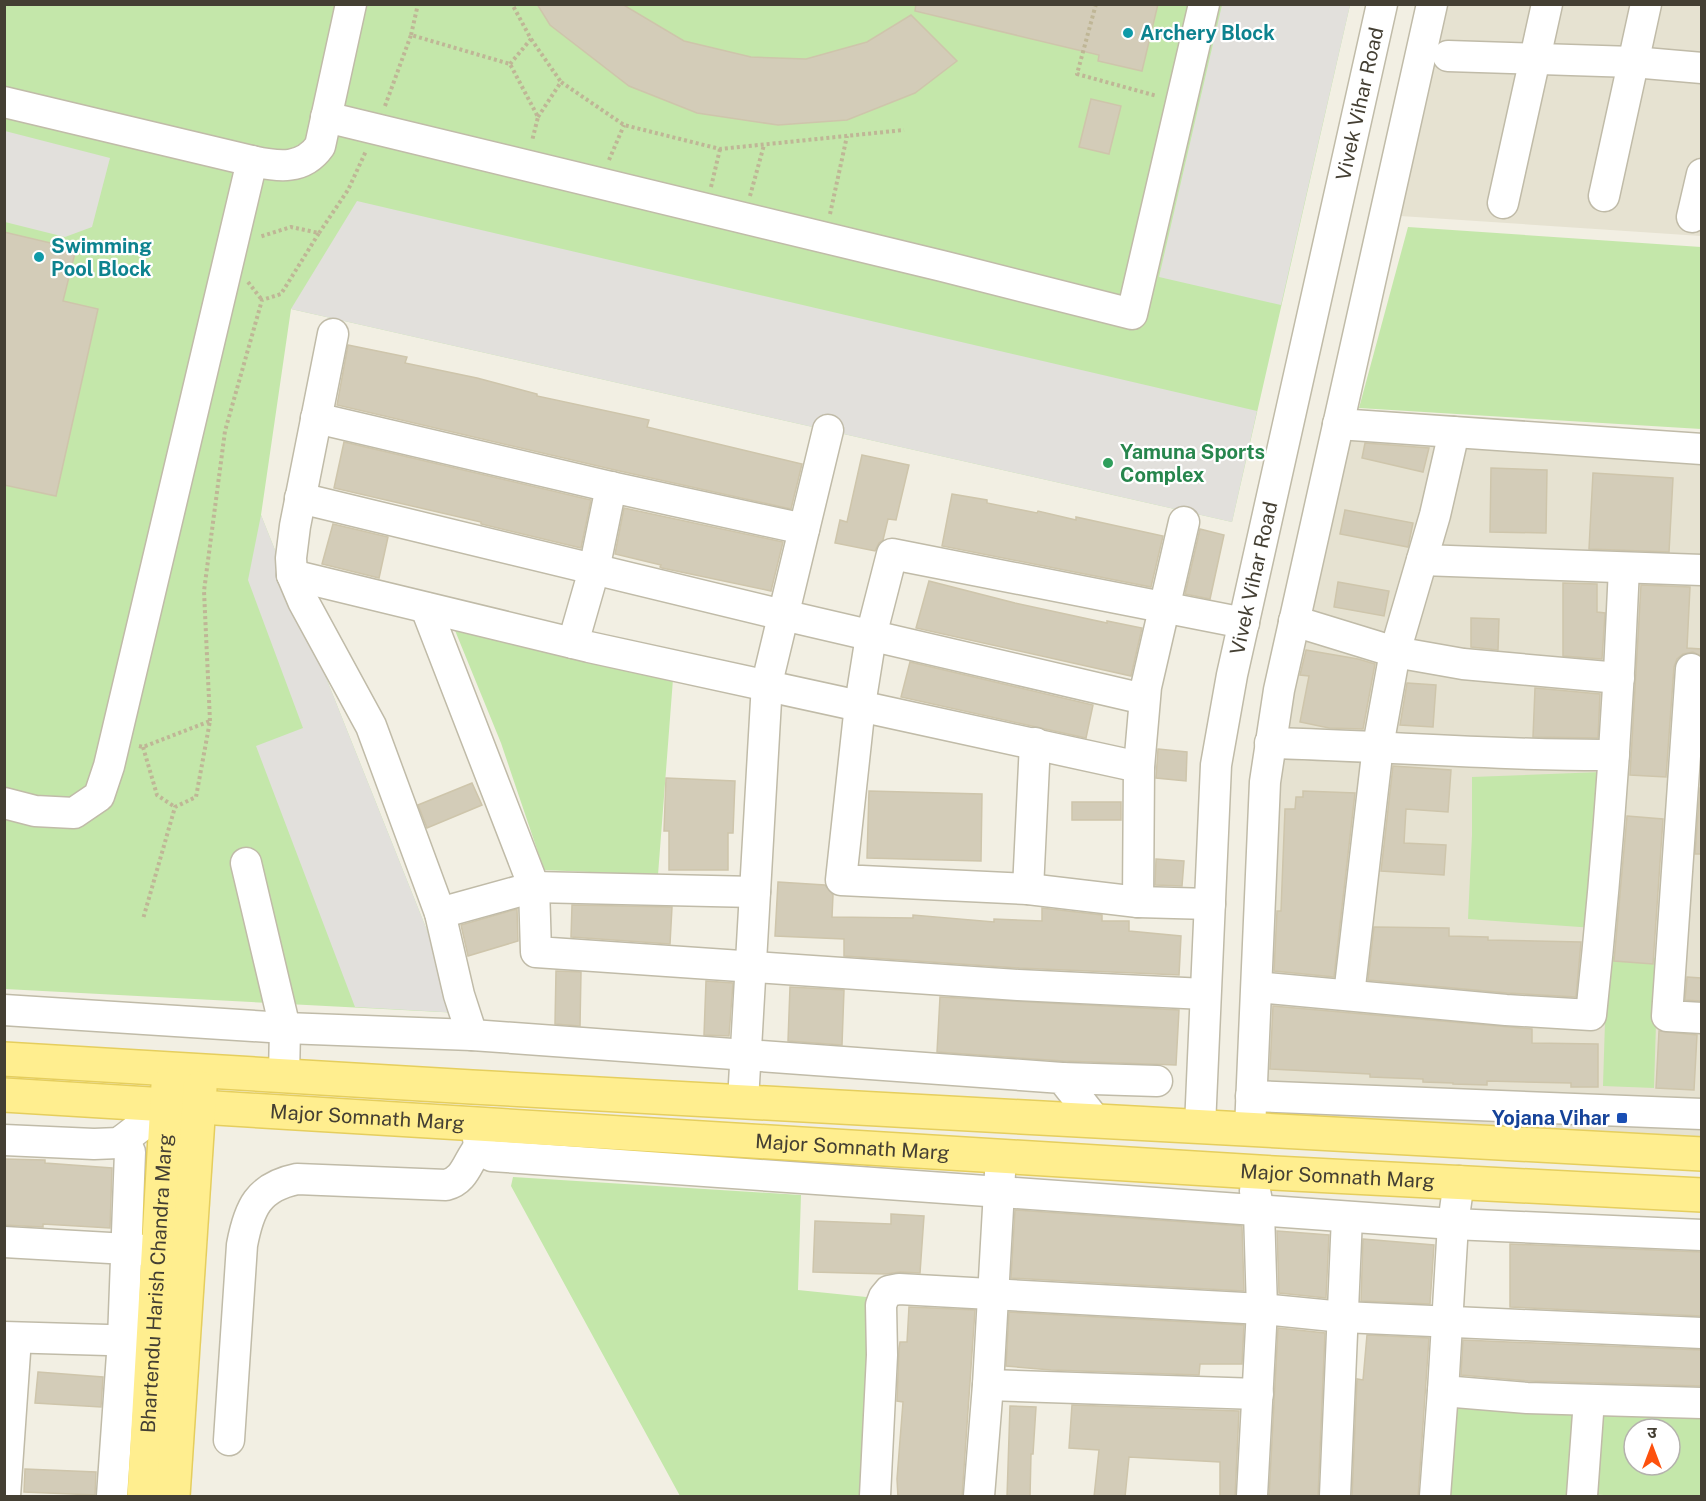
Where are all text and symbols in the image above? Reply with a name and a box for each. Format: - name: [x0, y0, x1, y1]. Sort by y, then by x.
- place label: Archery Block: [1140, 21, 1275, 45]
- street label: Vivek Vihar Road: [1331, 25, 1388, 183]
- marker: Archery Block: [1121, 26, 1135, 40]
- place label: Swimming Pool Block: [51, 234, 152, 281]
- marker: Swimming Pool Block: [32, 250, 46, 264]
- place label: Yamuna Sports Complex: [1120, 440, 1265, 487]
- marker: Yamuna Sports Complex: [1101, 456, 1115, 470]
- street label: Vivek Vihar Road: [1225, 499, 1282, 657]
- street label: Major Somnath Marg: [269, 1099, 465, 1135]
- place label: Yojana Vihar: [1492, 1106, 1610, 1130]
- marker: Yojana Vihar: [1615, 1111, 1629, 1125]
- street label: Major Somnath Marg: [754, 1129, 950, 1165]
- street label: Bhartendu Harish Chandra Marg: [136, 1133, 177, 1434]
- street label: Major Somnath Marg: [1239, 1159, 1436, 1193]
- north arrow: [1622, 1417, 1682, 1477]
- text: उ: [1647, 1423, 1657, 1442]

